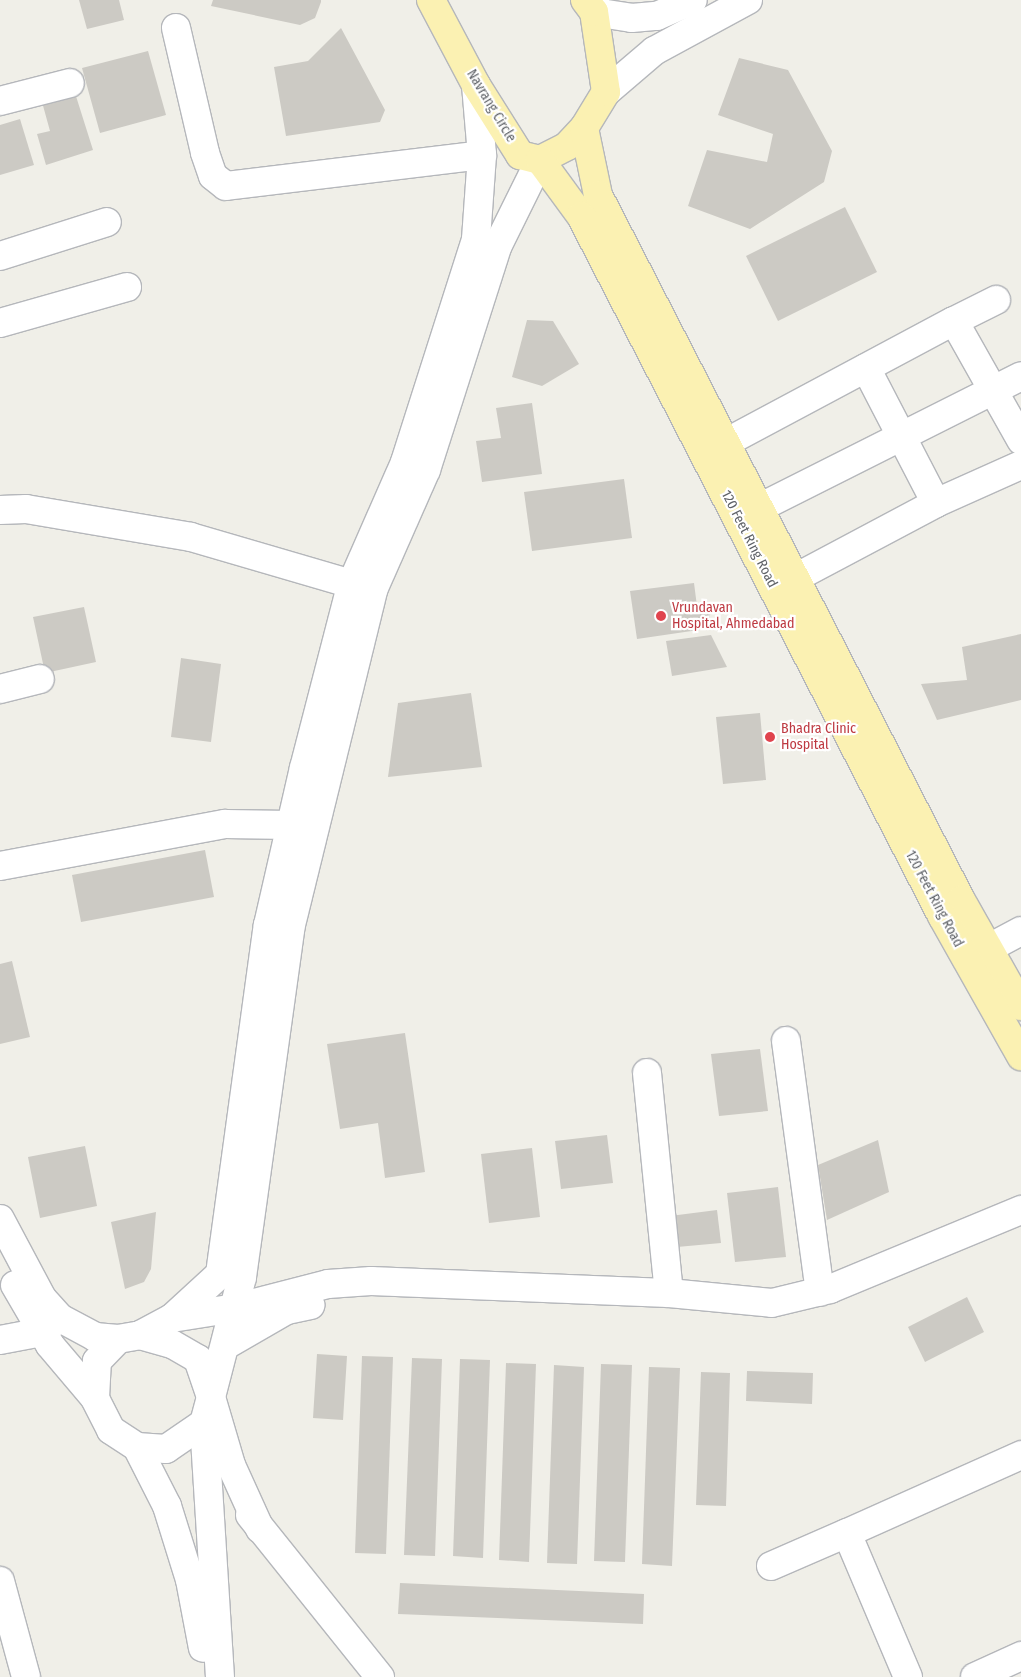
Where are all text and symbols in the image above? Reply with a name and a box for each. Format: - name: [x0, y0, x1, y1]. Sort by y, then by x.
- street label: Navrang Circle: [463, 67, 519, 145]
- street label: 120 Feet Ring Road: [717, 488, 781, 590]
- place label: Vrundavan Hospital, Ahmedabad: [672, 600, 794, 632]
- marker: Vrundavan Hospital, Ahmedabad: [654, 609, 668, 623]
- place label: Bhadra Clinic Hospital: [781, 721, 856, 754]
- marker: Bhadra Clinic Hospital: [763, 730, 777, 744]
- street label: 120 Feet Ring Road: [901, 848, 967, 950]

